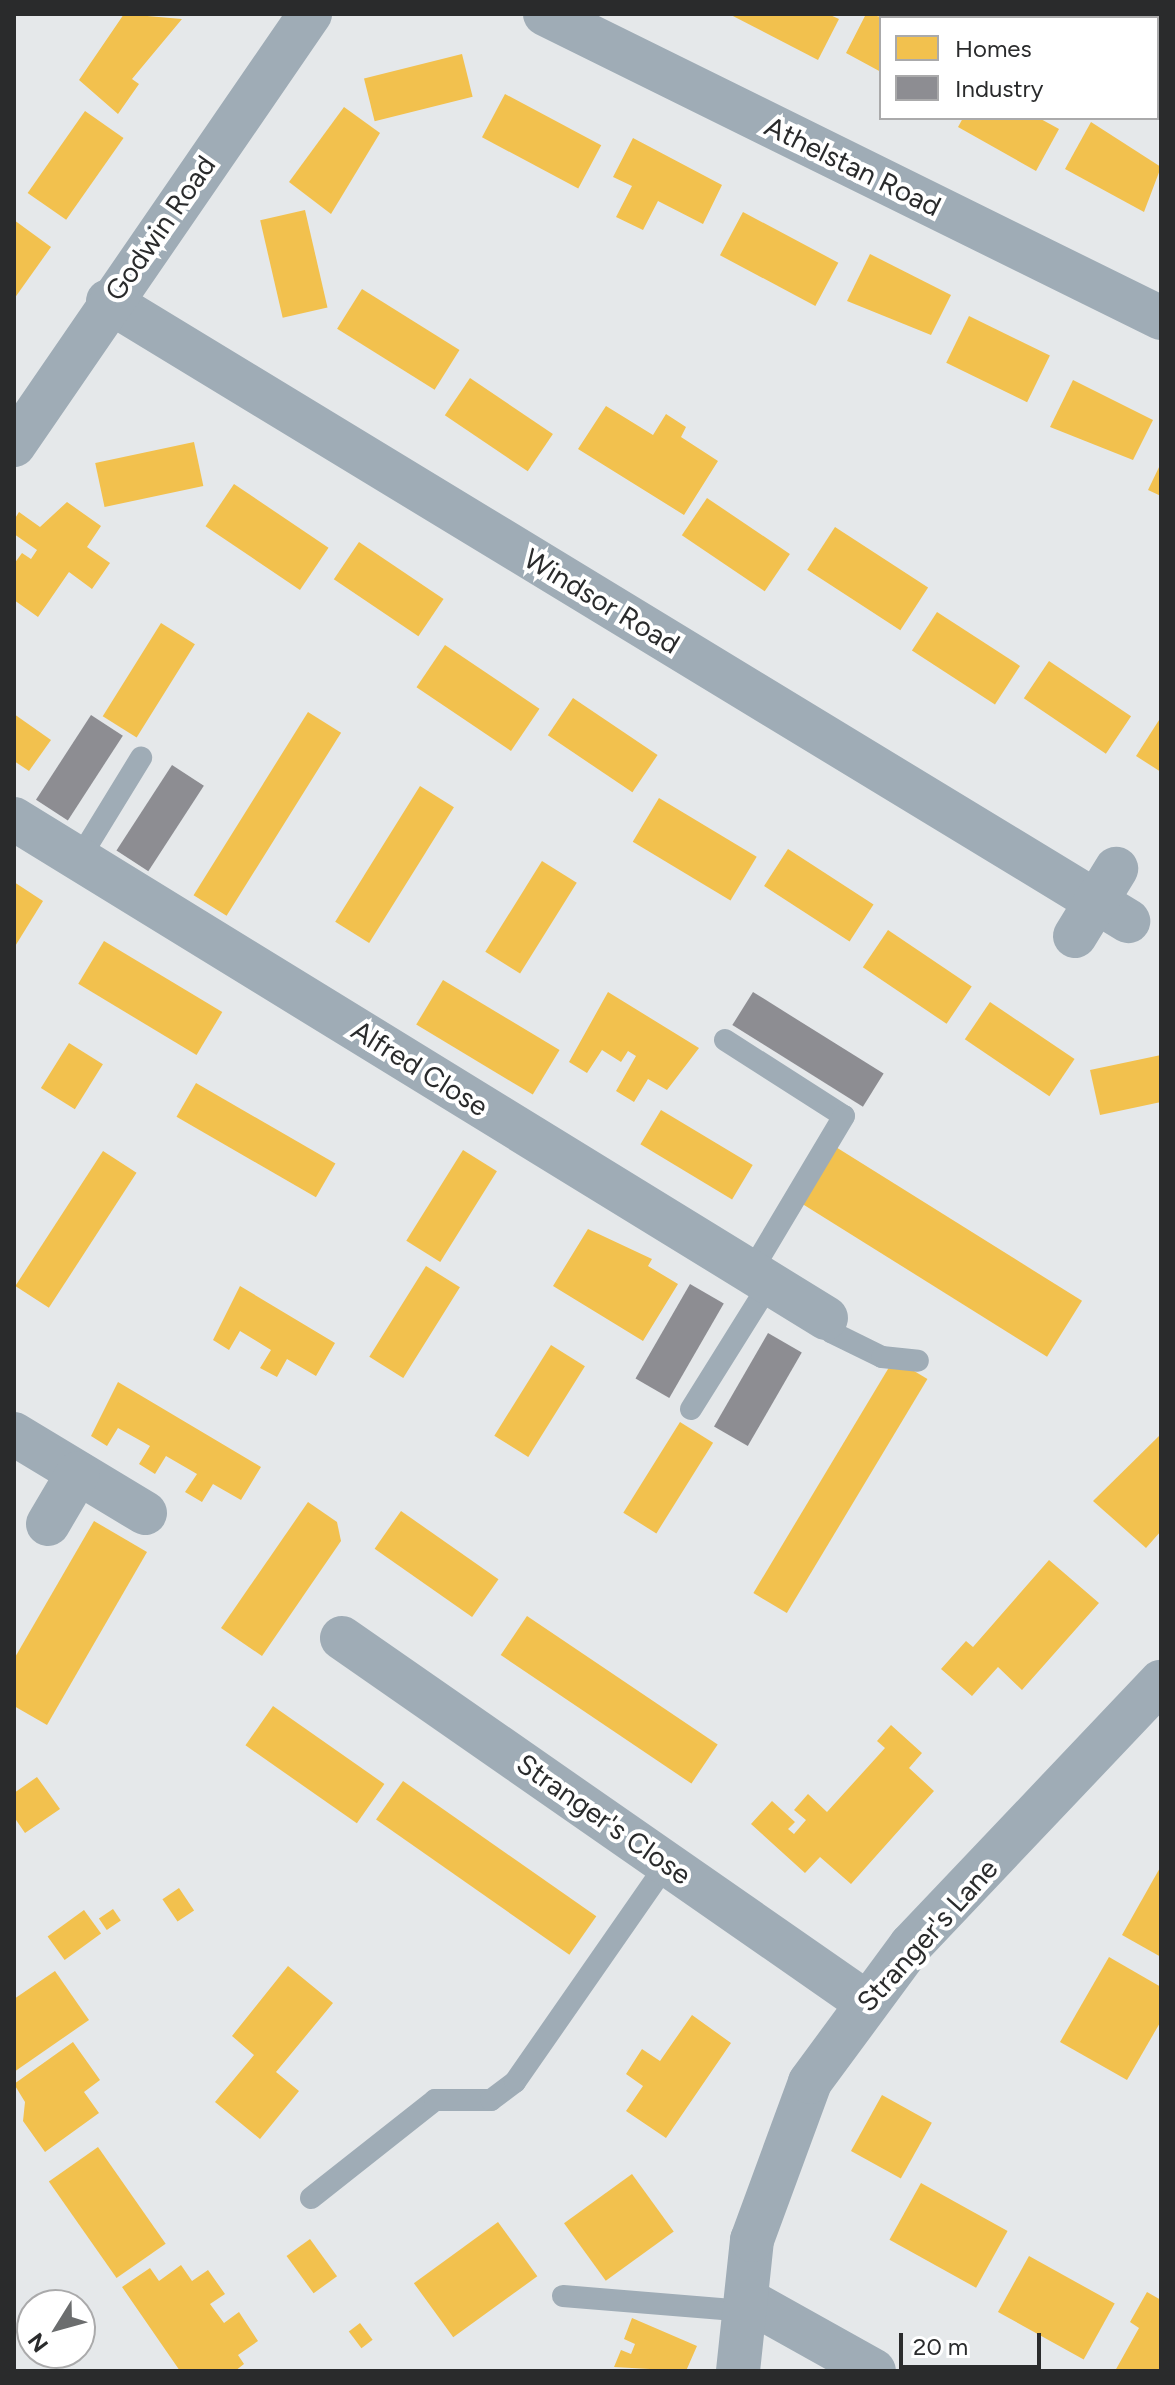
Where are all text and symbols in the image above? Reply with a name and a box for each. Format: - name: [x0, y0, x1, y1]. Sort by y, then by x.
- legend: [879, 16, 1159, 120]
- text: Homes: [955, 34, 1032, 63]
- text: Industry: [955, 74, 1043, 103]
- street label: Athelstan Road: [760, 109, 946, 223]
- street label: Godwin Road: [98, 149, 222, 307]
- street label: Windsor Road: [518, 541, 686, 661]
- street label: Alfred Close: [346, 1013, 494, 1123]
- street label: Stranger's Close: [510, 1746, 698, 1892]
- street label: Stranger's Lane: [850, 1852, 1004, 2018]
- north arrow: [16, 2289, 96, 2369]
- scale bar: [903, 2317, 1045, 2367]
- text: N: [22, 2328, 54, 2357]
- text: 20 m: [913, 2332, 968, 2361]

